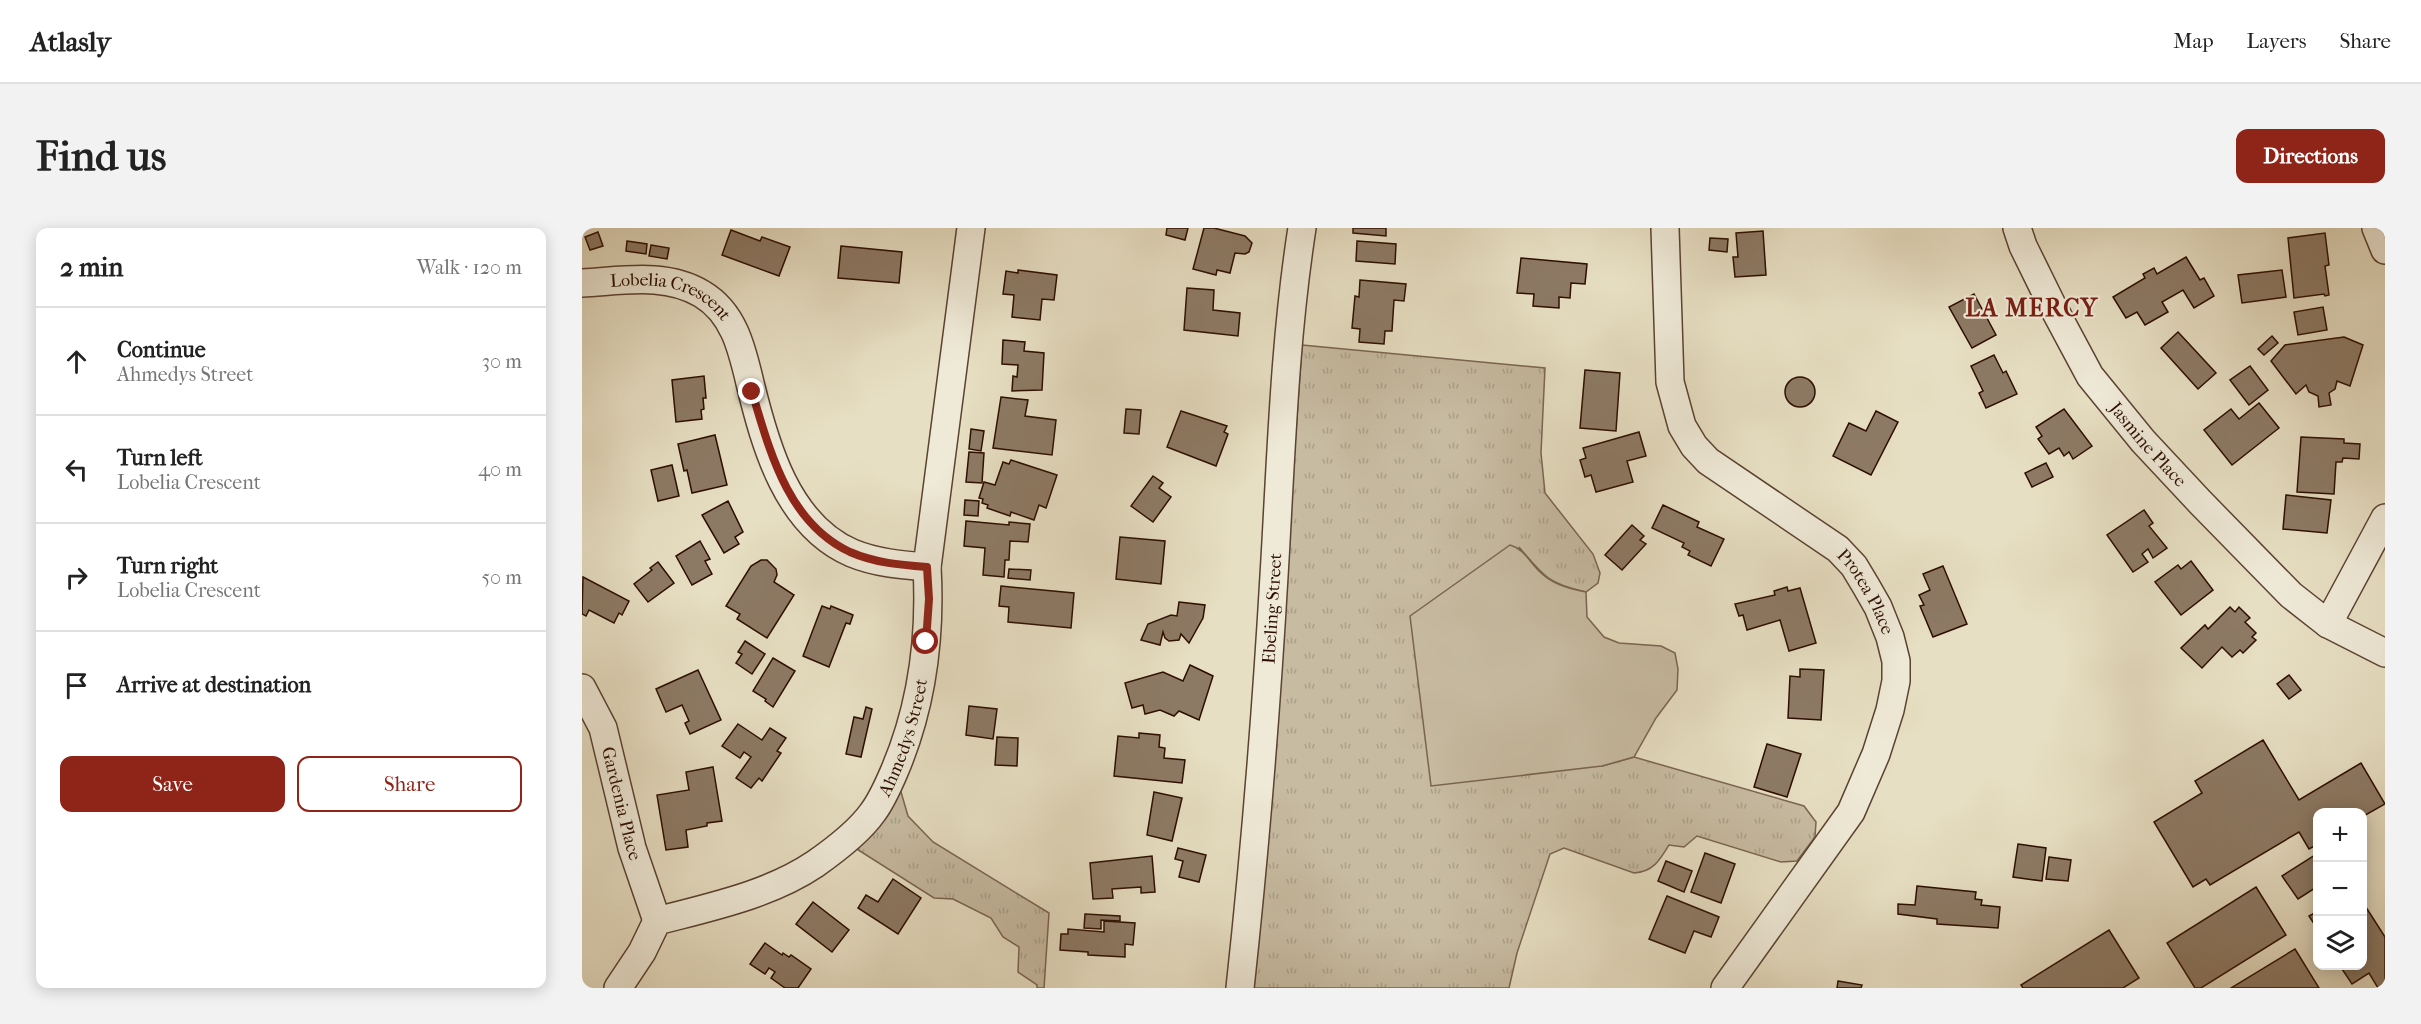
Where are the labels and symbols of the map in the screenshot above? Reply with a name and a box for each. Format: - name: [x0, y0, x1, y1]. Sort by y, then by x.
- street label: Lobelia Crescent: [609, 269, 736, 325]
- district label: LA MERCY: [1965, 294, 2099, 322]
- route end: [738, 378, 764, 404]
- street label: Jasmine Place: [2104, 396, 2191, 491]
- street label: Protea Place: [1833, 544, 1898, 638]
- street label: Ebeling Street: [1258, 552, 1286, 665]
- route start: [912, 628, 938, 654]
- street label: Ahmedys Street: [874, 676, 932, 801]
- street label: Gardenia Place: [597, 745, 646, 863]

